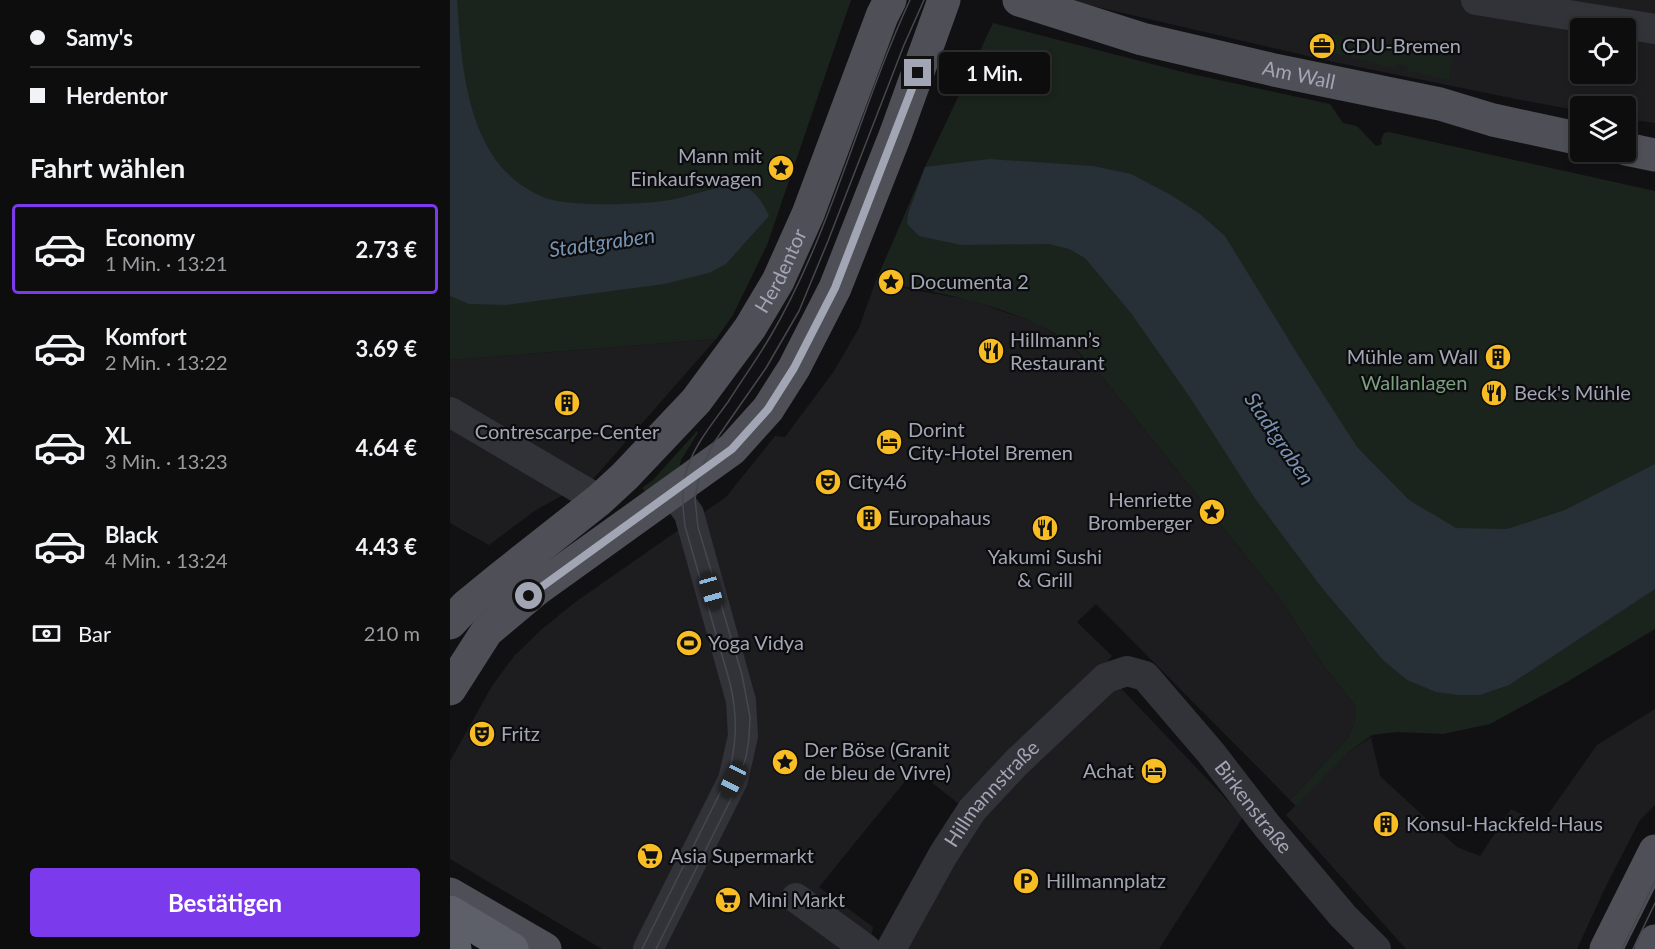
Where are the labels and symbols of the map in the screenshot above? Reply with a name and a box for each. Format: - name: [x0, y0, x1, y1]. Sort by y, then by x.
- office icon: CDU-Bremen: [1307, 31, 1337, 61]
- place label: CDU-Bremen: [1342, 33, 1461, 57]
- callout: 1 Min.: [939, 52, 1050, 94]
- street label: Am Wall: [1260, 55, 1338, 93]
- route end: [904, 59, 931, 86]
- place label: Mann mit Einkaufswagen: [630, 143, 762, 190]
- place icon: Mann mit Einkaufswagen: [766, 153, 796, 183]
- water label: Stadtgraben: [547, 222, 656, 261]
- street label: Herdentor: [749, 224, 811, 317]
- place icon: Documenta 2: [876, 267, 906, 297]
- place label: Documenta 2: [910, 269, 1029, 293]
- place label: Hillmann’s Restaurant: [1010, 327, 1105, 374]
- restaurant icon: Hillmann’s Restaurant: [976, 336, 1006, 366]
- building icon: Mühle am Wall: [1483, 342, 1513, 372]
- place label: Mühle am Wall: [1347, 344, 1478, 368]
- park label: Wallanlagen: [1361, 370, 1467, 394]
- restaurant icon: Beck's Mühle: [1479, 378, 1509, 408]
- place label: Beck's Mühle: [1514, 380, 1631, 404]
- water label: Stadtgraben: [1240, 387, 1320, 489]
- building icon: Contrescarpe-Center: [552, 388, 582, 418]
- place label: Dorint City-Hotel Bremen: [908, 417, 1073, 464]
- place label: Contrescarpe-Center: [475, 419, 660, 443]
- hotel icon: Dorint City-Hotel Bremen: [874, 427, 904, 457]
- theatre icon: City46: [813, 467, 843, 497]
- place label: City46: [848, 469, 907, 493]
- place label: Henriette Bromberger: [1088, 487, 1193, 534]
- place icon: Henriette Bromberger: [1197, 497, 1227, 527]
- building icon: Europahaus: [854, 503, 884, 533]
- place label: Europahaus: [888, 505, 991, 529]
- restaurant icon: Yakumi Sushi & Grill: [1030, 513, 1060, 543]
- place label: Yakumi Sushi & Grill: [988, 544, 1102, 591]
- car: [697, 571, 725, 611]
- route start: [515, 582, 542, 609]
- sports icon: Yoga Vidya: [674, 628, 704, 658]
- place label: Yoga Vidya: [708, 630, 804, 654]
- theatre icon: Fritz: [467, 719, 497, 749]
- place label: Fritz: [501, 721, 540, 745]
- street label: Hillmannstraße: [939, 735, 1043, 851]
- place label: Der Böse (Granit de bleu de Vivre): [804, 737, 951, 784]
- place icon: Der Böse (Granit de bleu de Vivre): [770, 747, 800, 777]
- street label: Birkenstraße: [1210, 755, 1298, 858]
- hotel icon: Achat: [1139, 756, 1169, 786]
- place label: Achat: [1083, 758, 1134, 782]
- car: [717, 760, 749, 800]
- building icon: Konsul-Hackfeld-Haus: [1371, 809, 1401, 839]
- place label: Konsul-Hackfeld-Haus: [1406, 811, 1603, 835]
- supermarket icon: Asia Supermarkt: [635, 841, 665, 871]
- place label: Asia Supermarkt: [670, 843, 814, 867]
- parking icon: Hillmannplatz: [1011, 866, 1041, 896]
- place label: Hillmannplatz: [1046, 868, 1166, 892]
- supermarket icon: Mini Markt: [713, 885, 743, 915]
- place label: Mini Markt: [748, 887, 845, 911]

